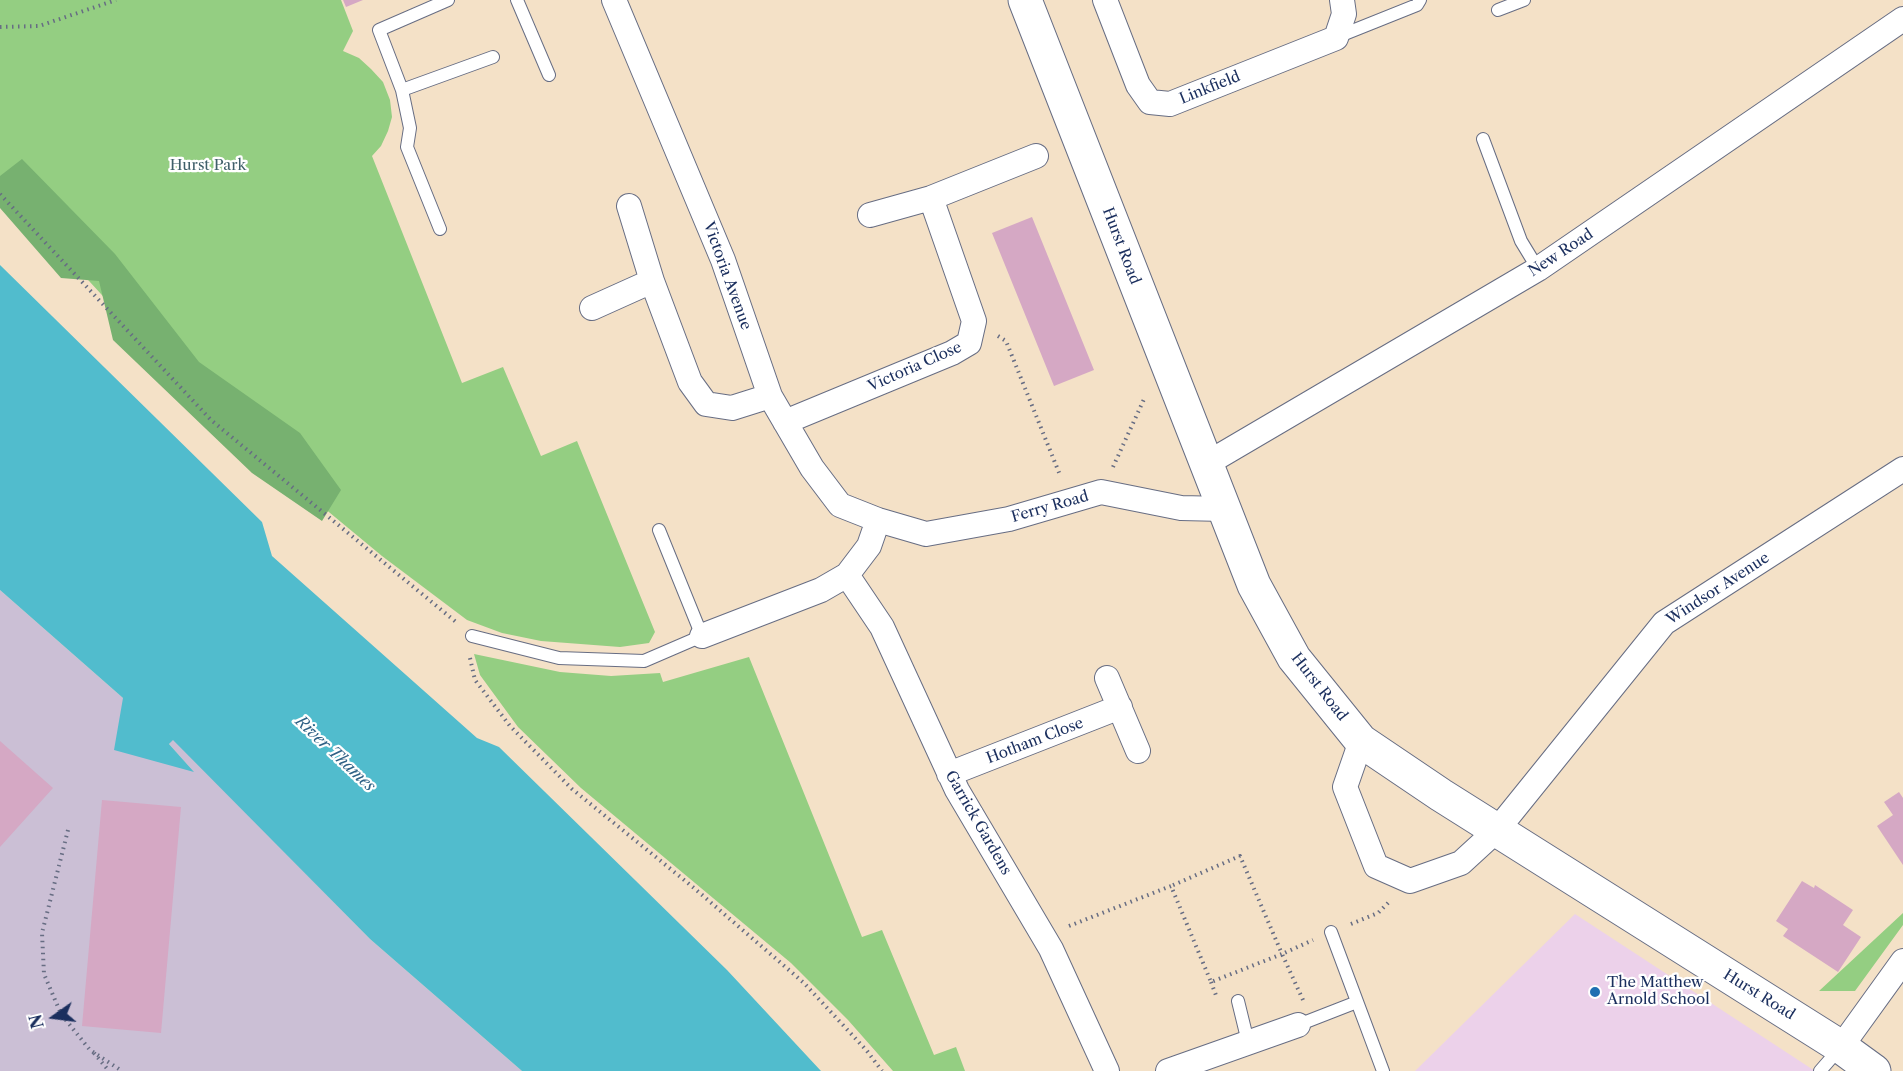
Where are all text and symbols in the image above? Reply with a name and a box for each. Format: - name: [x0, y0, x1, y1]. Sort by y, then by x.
- street label: Linkfield: [1177, 68, 1243, 108]
- park label: Hurst Park: [170, 157, 246, 175]
- street label: Hurst Road: [1098, 205, 1144, 287]
- street label: Victoria Avenue: [699, 219, 755, 333]
- street label: New Road: [1525, 225, 1597, 281]
- street label: Victoria Close: [865, 338, 965, 396]
- street label: Ferry Road: [1009, 487, 1091, 527]
- street label: Windsor Avenue: [1663, 549, 1773, 629]
- street label: Hurst Road: [1287, 650, 1351, 724]
- water label: River Thames: [291, 712, 379, 796]
- street label: Hotham Close: [984, 714, 1086, 768]
- street label: Garrick Gardens: [941, 768, 1015, 878]
- street label: Hurst Road: [1720, 966, 1798, 1024]
- place label: The Matthew Arnold School: [1607, 974, 1710, 1009]
- marker: The Matthew Arnold School: [1588, 985, 1602, 999]
- north arrow: [24, 987, 84, 1047]
- text: N: [25, 1012, 48, 1031]

